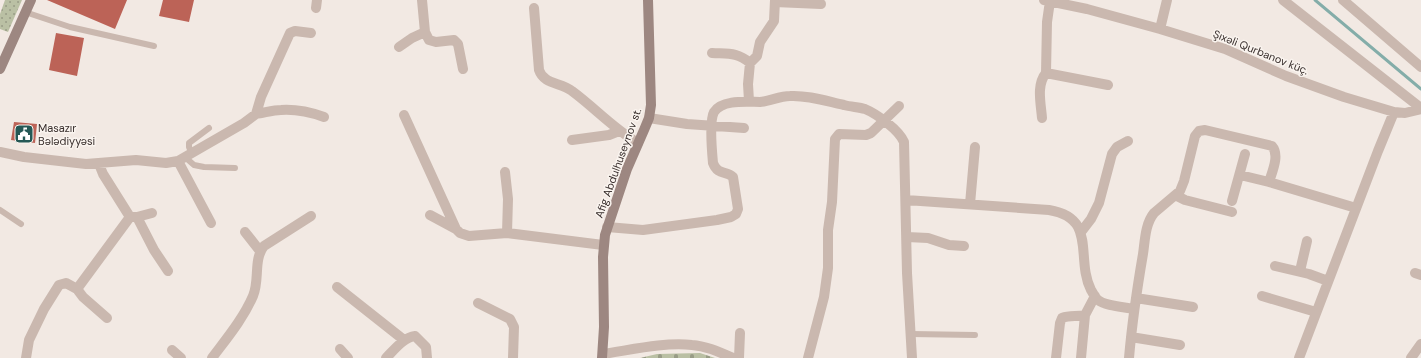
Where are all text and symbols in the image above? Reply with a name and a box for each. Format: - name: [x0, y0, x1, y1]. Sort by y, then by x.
- street label: Şıxəli Qurbanov küç.: [1211, 26, 1311, 78]
- street label: Afig Abdulhuseynov st.: [592, 106, 644, 220]
- place label: Masazır Bələdiyyəsi: [38, 121, 95, 148]
- public building icon: Masazır Bələdiyyəsi: [13, 123, 35, 145]

